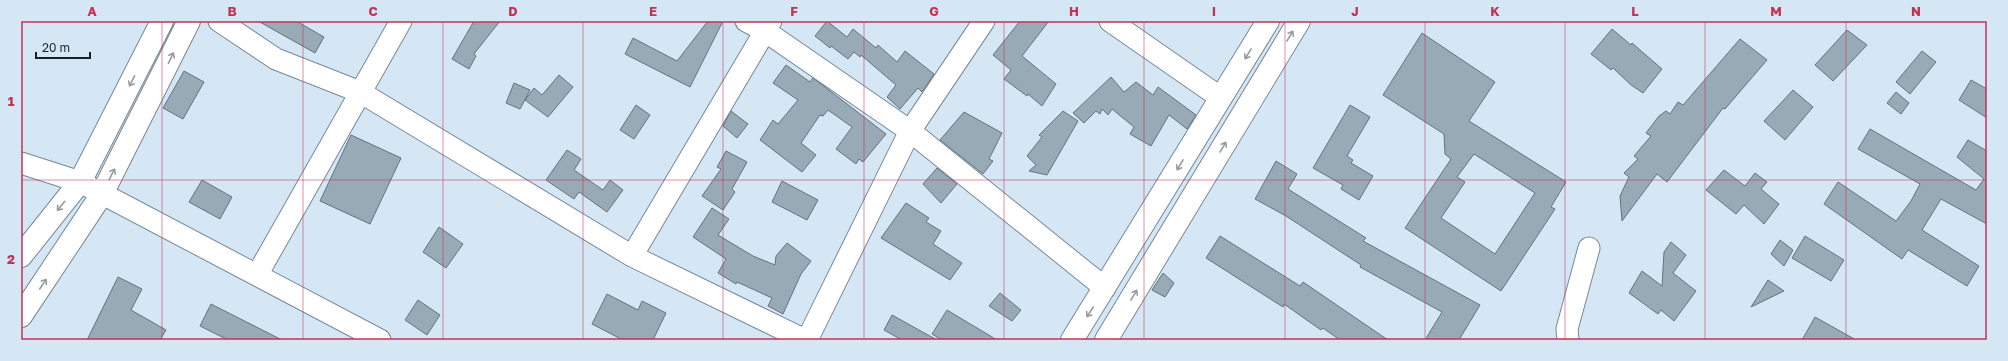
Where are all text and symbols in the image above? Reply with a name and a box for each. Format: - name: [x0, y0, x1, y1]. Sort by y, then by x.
- text: A: [87, 3, 97, 19]
- text: B: [227, 3, 237, 19]
- text: C: [368, 3, 378, 19]
- text: D: [508, 3, 518, 19]
- text: E: [649, 3, 657, 19]
- text: F: [790, 3, 798, 19]
- text: G: [929, 3, 939, 19]
- text: H: [1069, 3, 1079, 19]
- text: I: [1212, 3, 1216, 19]
- text: J: [1351, 3, 1359, 19]
- text: K: [1490, 3, 1500, 19]
- text: L: [1631, 3, 1639, 19]
- text: M: [1770, 3, 1782, 19]
- text: N: [1911, 3, 1921, 19]
- one-way arrow: [1286, 30, 1294, 42]
- scale bar: [36, 34, 90, 60]
- text: 20 m: [42, 40, 70, 55]
- one-way arrow: [1244, 48, 1252, 59]
- one-way arrow: [168, 52, 175, 64]
- one-way arrow: [128, 74, 135, 86]
- text: 1: [8, 93, 15, 109]
- one-way arrow: [1219, 141, 1227, 153]
- one-way arrow: [1176, 159, 1184, 170]
- one-way arrow: [109, 168, 117, 180]
- one-way arrow: [57, 200, 66, 211]
- text: 2: [7, 251, 15, 267]
- one-way arrow: [39, 278, 47, 290]
- one-way arrow: [1130, 289, 1138, 301]
- one-way arrow: [1086, 306, 1094, 317]

